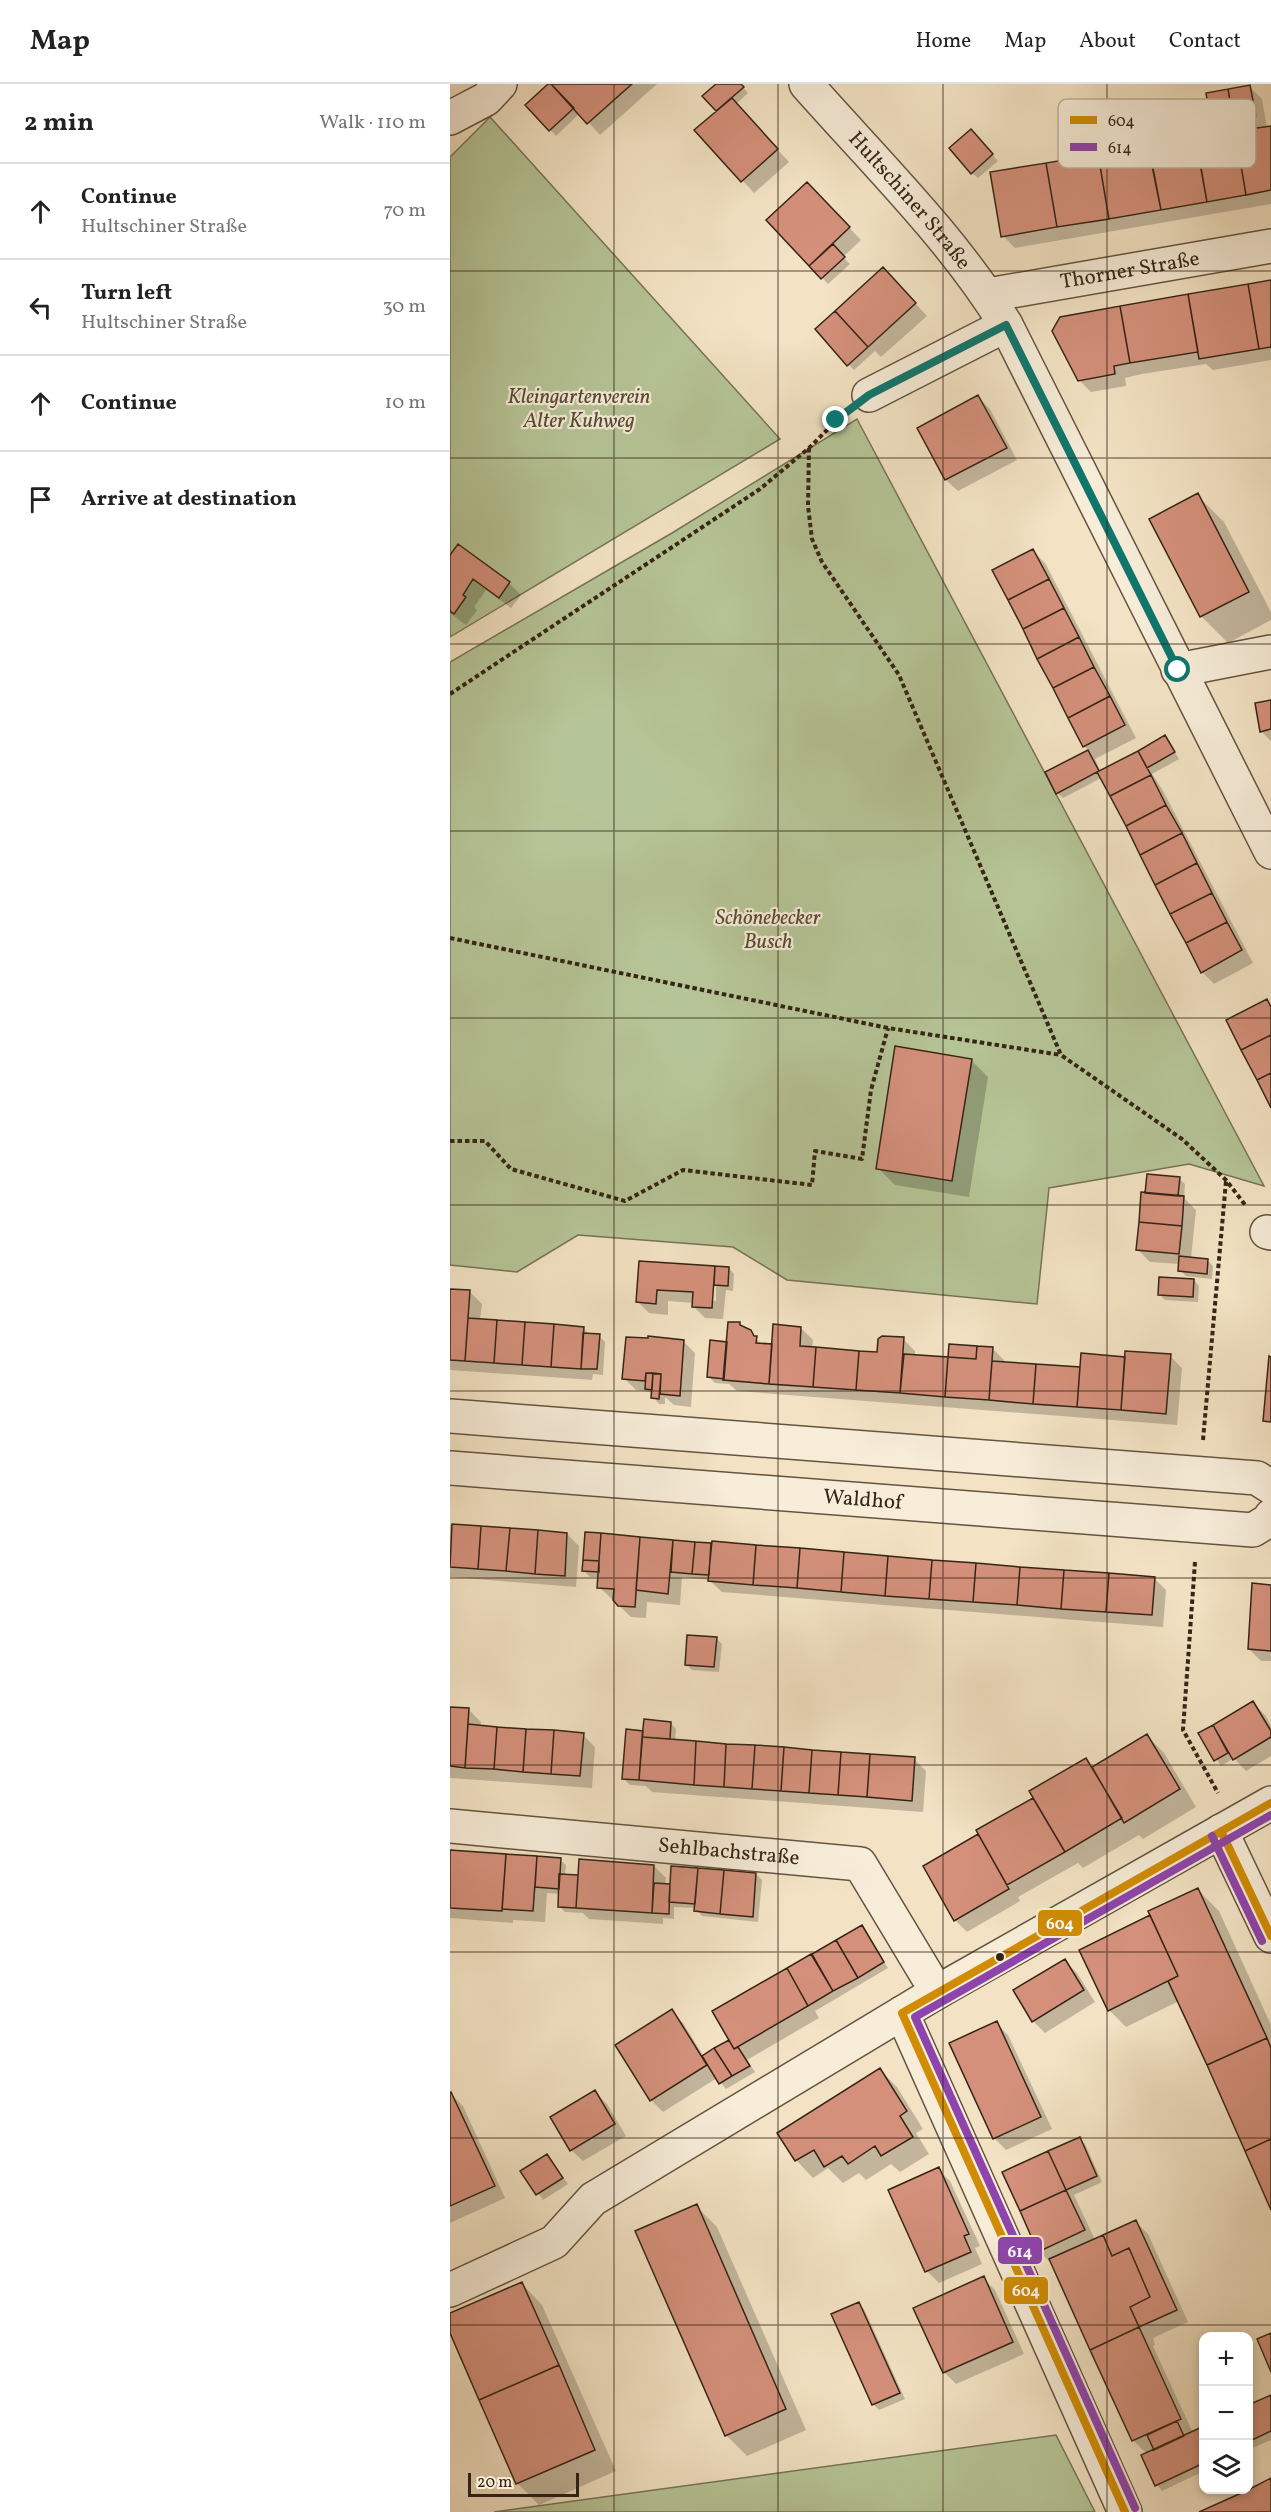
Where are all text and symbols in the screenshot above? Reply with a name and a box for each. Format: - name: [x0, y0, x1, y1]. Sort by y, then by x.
- text: Map: [30, 22, 90, 61]
- text: Home: [916, 27, 971, 56]
- text: Map: [1004, 27, 1046, 56]
- text: About: [1079, 27, 1136, 56]
- text: Contact: [1169, 27, 1241, 56]
- legend: [1058, 99, 1256, 168]
- text: 2 min: [24, 105, 94, 141]
- text: Walk · 110 m: [319, 109, 426, 137]
- text: 604: [1108, 111, 1135, 133]
- street label: Hultschiner Straße: [841, 125, 978, 276]
- text: 614: [1108, 138, 1132, 160]
- text: Continue: [81, 182, 177, 213]
- icon: ahead: [24, 195, 57, 228]
- text: 70 m: [383, 197, 426, 225]
- text: Hultschiner Straße: [81, 213, 247, 241]
- street label: Thorner Straße: [1058, 244, 1202, 297]
- text: Turn left: [81, 278, 172, 309]
- icon: left: [24, 291, 57, 324]
- text: 30 m: [382, 293, 426, 321]
- text: Hultschiner Straße: [81, 309, 247, 337]
- park label: Kleingartenverein Alter Kuhweg: [508, 383, 650, 436]
- icon: ahead: [24, 387, 57, 420]
- text: Continue: [81, 388, 177, 419]
- text: 10 m: [385, 389, 426, 417]
- route end: [822, 406, 848, 432]
- icon: arrive: [24, 483, 57, 516]
- text: Arrive at destination: [81, 484, 297, 515]
- route start: [1164, 656, 1190, 682]
- park label: Schönebecker Busch: [715, 904, 821, 957]
- street label: Waldhof: [822, 1482, 905, 1518]
- street label: Sehlbachstraße: [657, 1831, 801, 1873]
- line badge: 604: [1037, 1909, 1083, 1937]
- text: 604: [1046, 1914, 1074, 1936]
- unlabelled marker: [994, 1951, 1006, 1963]
- line badge: 614: [997, 2236, 1043, 2265]
- text: 614: [1008, 2242, 1033, 2264]
- line badge: 604: [1003, 2276, 1049, 2305]
- text: 604: [1012, 2281, 1040, 2303]
- map controls: [1199, 2332, 1253, 2494]
- button: +: [1199, 2332, 1253, 2386]
- button: −: [1199, 2386, 1253, 2440]
- button: layers: [1199, 2440, 1253, 2494]
- scale bar: [468, 2470, 579, 2498]
- text: 20 m: [477, 2472, 512, 2494]

